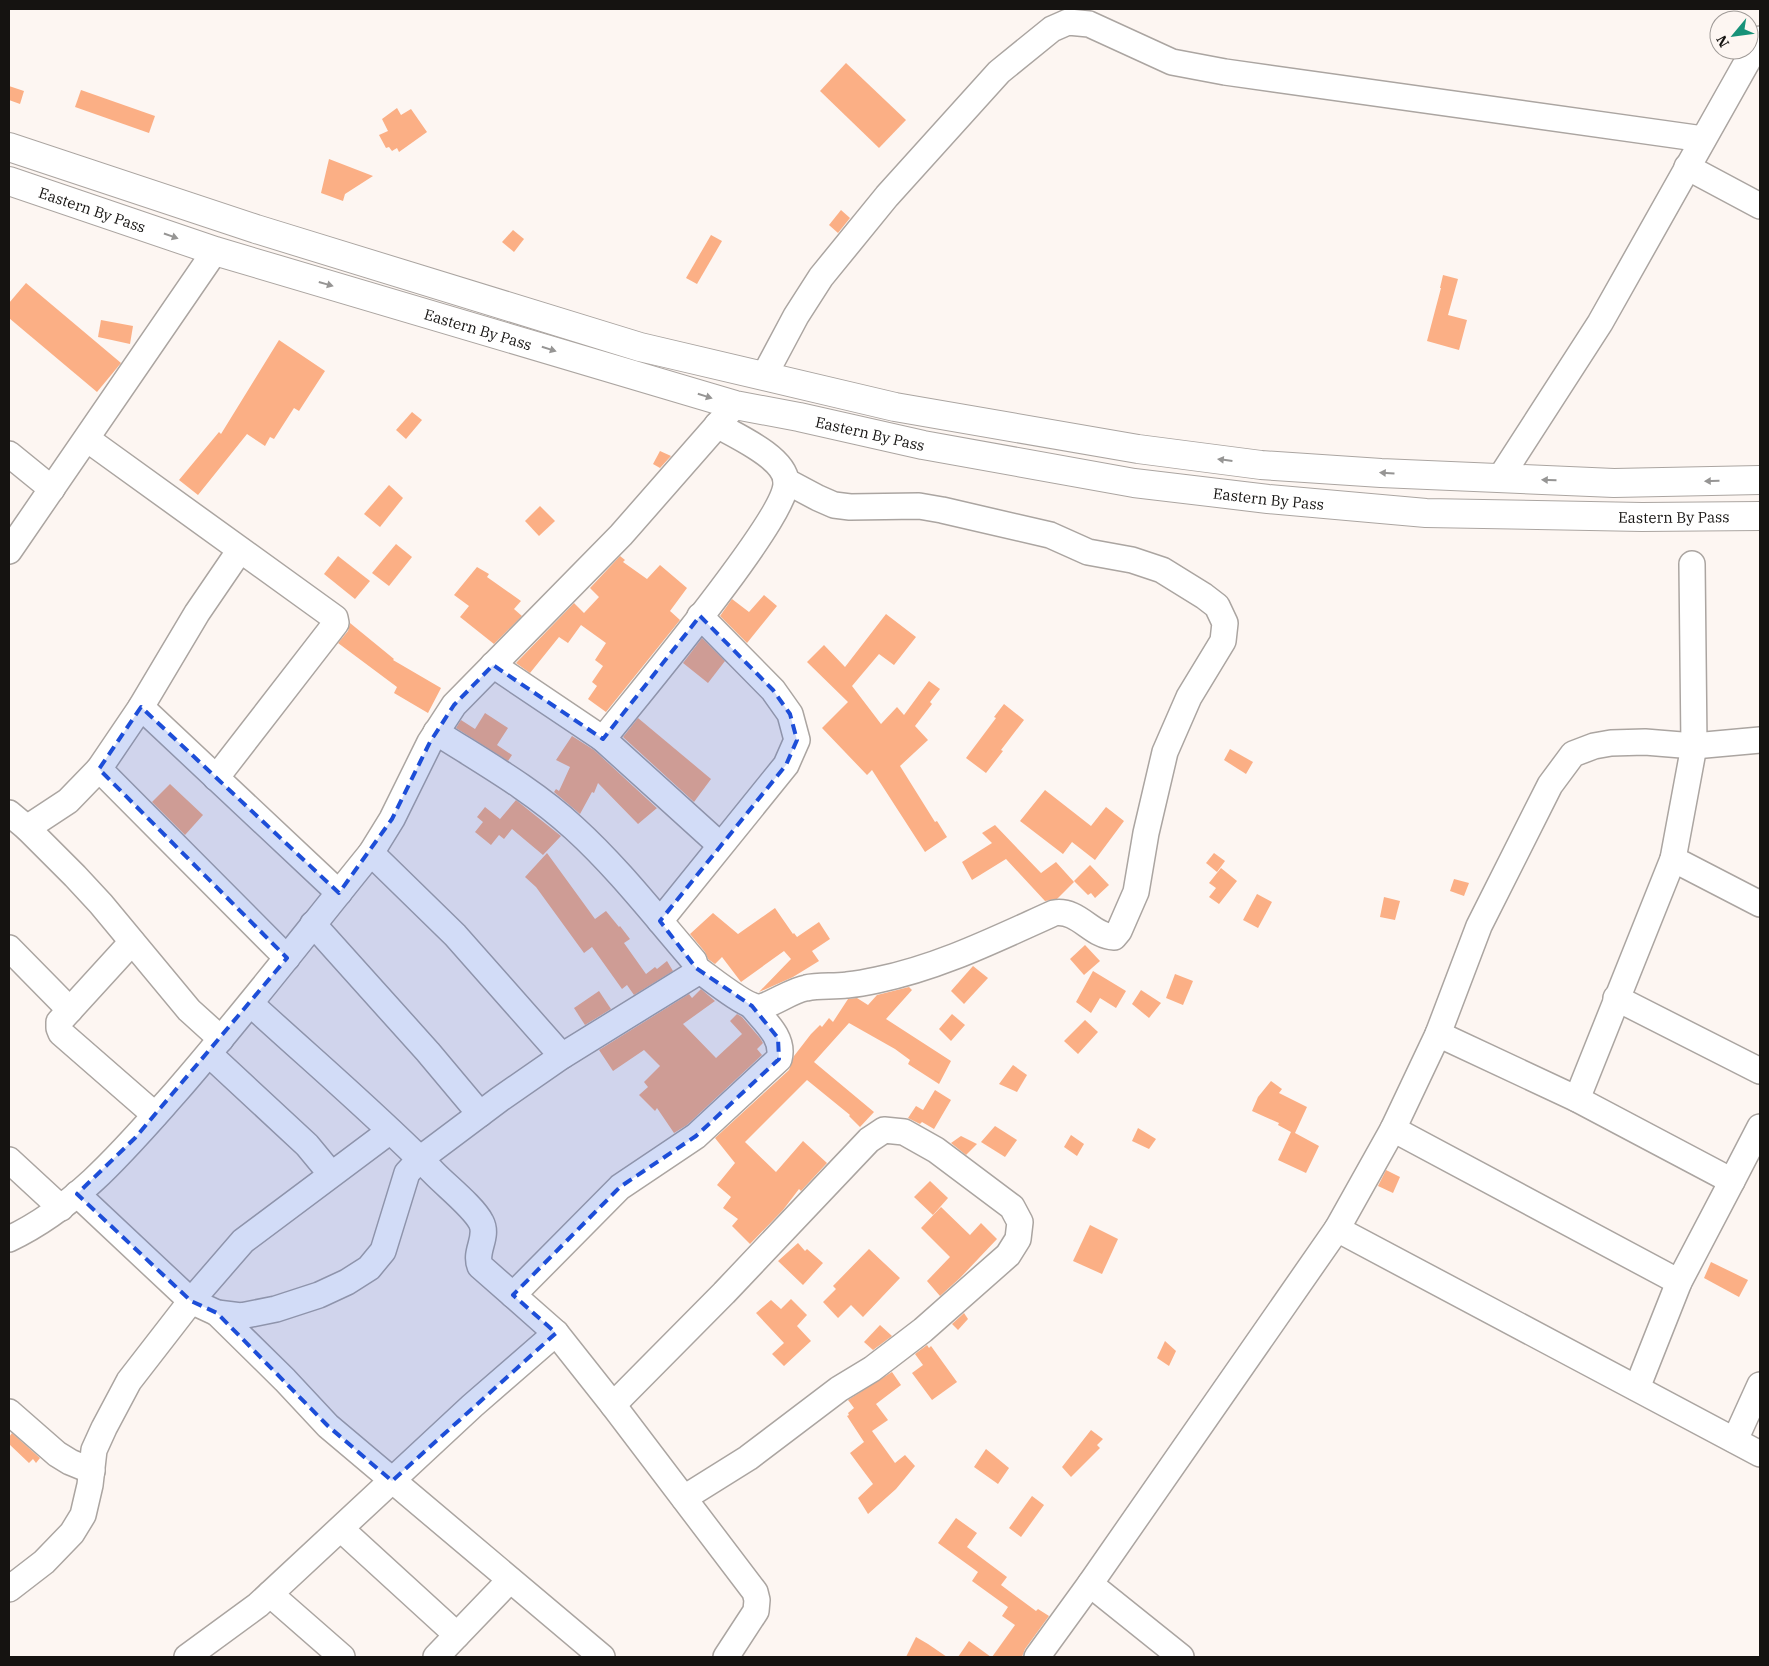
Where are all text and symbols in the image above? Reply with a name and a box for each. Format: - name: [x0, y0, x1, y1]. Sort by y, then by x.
- north arrow: [1709, 10, 1759, 60]
- text: N: [1712, 32, 1733, 51]
- street label: Eastern By Pass: [36, 182, 148, 236]
- one-way arrow: [164, 232, 179, 240]
- one-way arrow: [319, 280, 334, 288]
- street label: Eastern By Pass: [422, 304, 534, 354]
- one-way arrow: [542, 346, 557, 354]
- one-way arrow: [698, 393, 713, 401]
- street label: Eastern By Pass: [814, 412, 927, 455]
- one-way arrow: [1216, 456, 1232, 464]
- one-way arrow: [1378, 469, 1394, 477]
- one-way arrow: [1541, 476, 1557, 484]
- one-way arrow: [1703, 477, 1719, 485]
- street label: Eastern By Pass: [1212, 483, 1325, 513]
- street label: Eastern By Pass: [1618, 507, 1730, 527]

